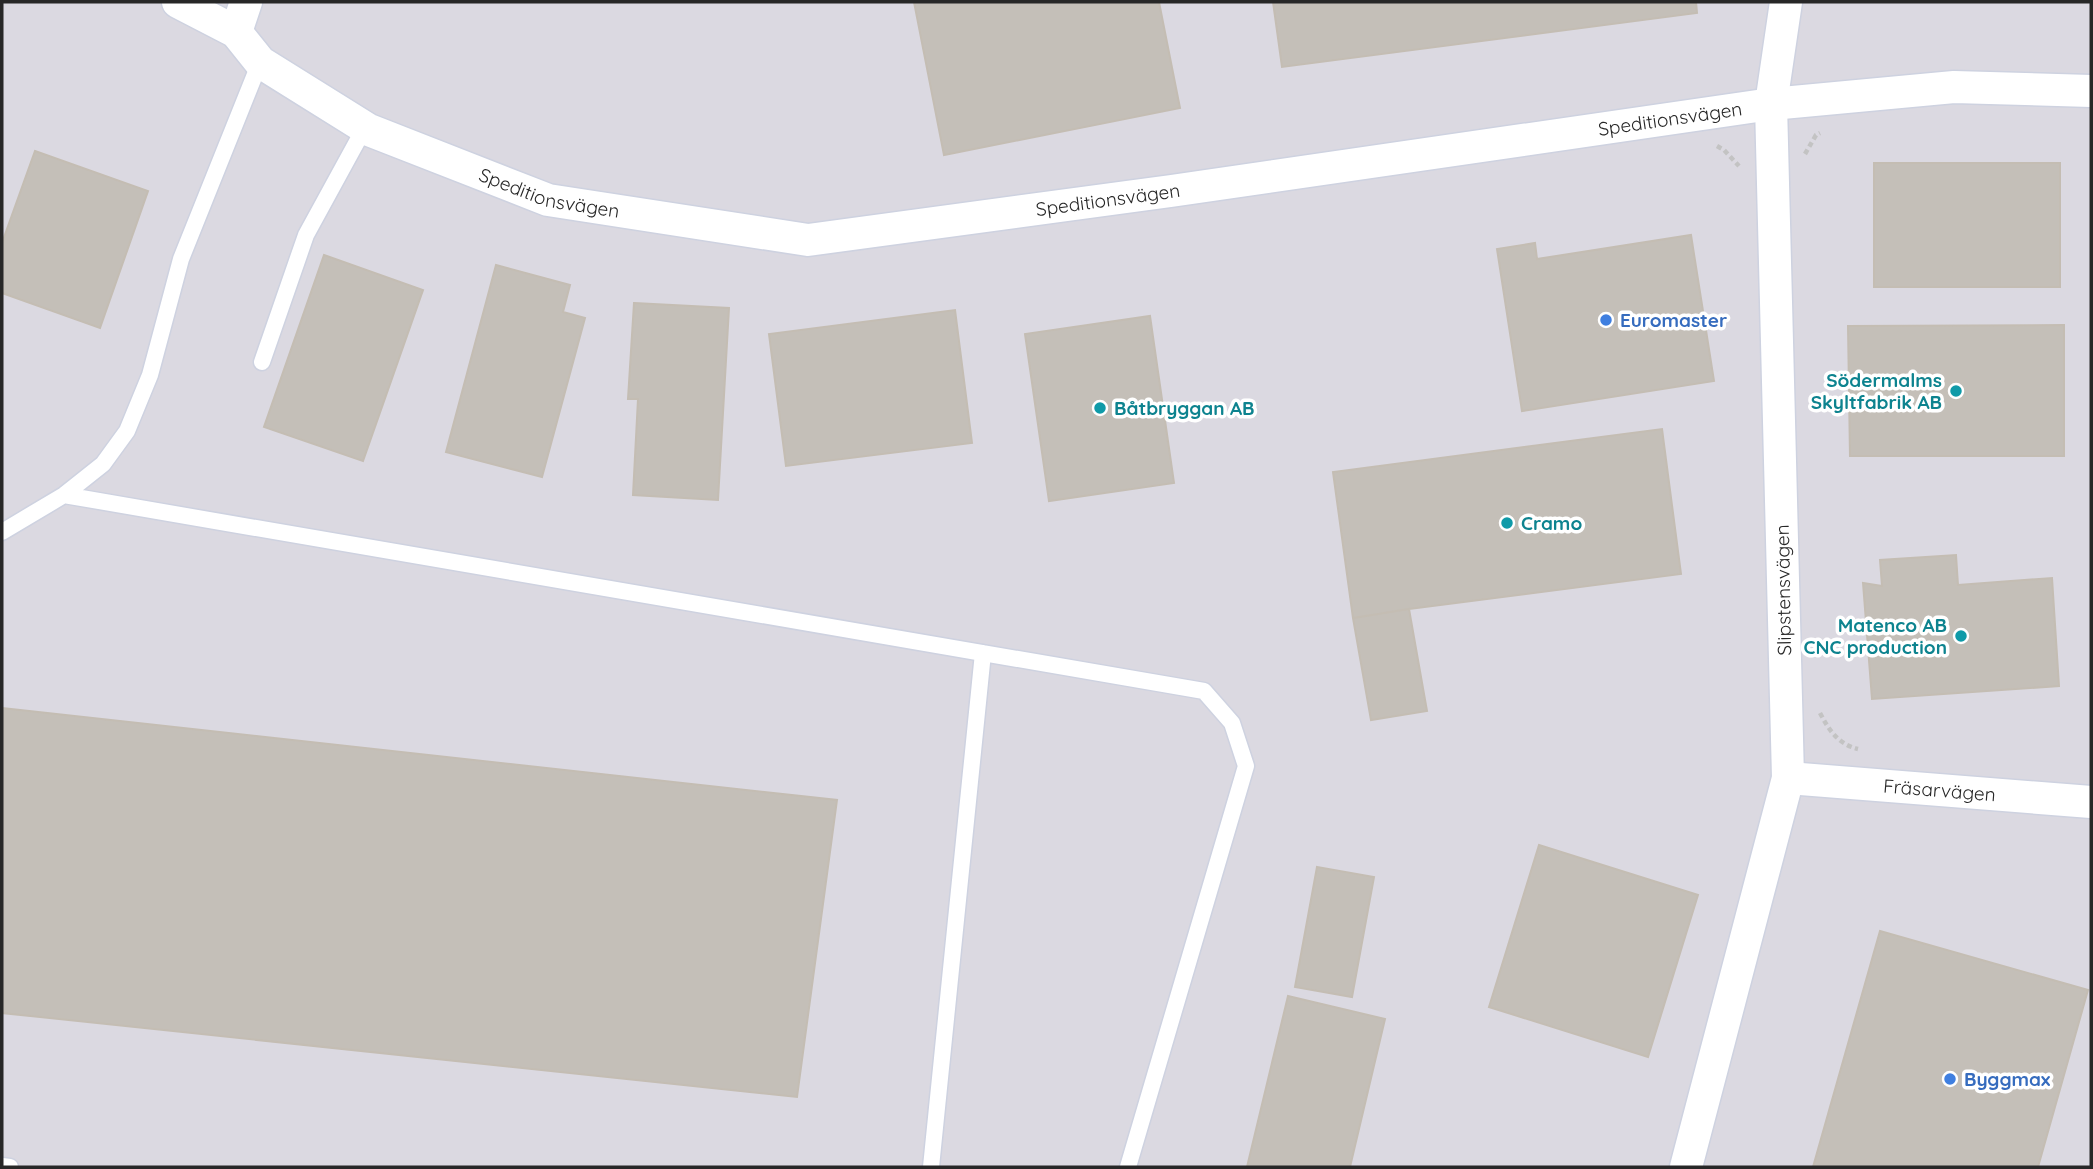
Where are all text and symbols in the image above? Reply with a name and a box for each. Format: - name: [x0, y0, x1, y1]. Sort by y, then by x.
- street label: Speditionsvägen: [1596, 96, 1744, 141]
- street label: Speditionsvägen: [476, 162, 621, 223]
- street label: Speditionsvägen: [1034, 178, 1181, 221]
- place label: Euromaster: [1620, 308, 1727, 332]
- marker: Euromaster: [1598, 312, 1614, 328]
- place label: Södermalms Skyltfabrik AB: [1811, 368, 1942, 414]
- marker: Södermalms Skyltfabrik AB: [1948, 383, 1964, 399]
- place label: Båtbryggan AB: [1114, 396, 1255, 420]
- marker: Båtbryggan AB: [1092, 400, 1108, 416]
- place label: Cramo: [1521, 511, 1582, 535]
- marker: Cramo: [1499, 515, 1515, 531]
- street label: Slipstensvägen: [1770, 524, 1796, 656]
- place label: Matenco AB CNC production: [1804, 613, 1947, 659]
- marker: Matenco AB CNC production: [1953, 628, 1969, 644]
- street label: Fräsarvägen: [1882, 774, 1997, 806]
- place label: Byggmax: [1964, 1067, 2050, 1091]
- marker: Byggmax: [1942, 1071, 1958, 1087]

